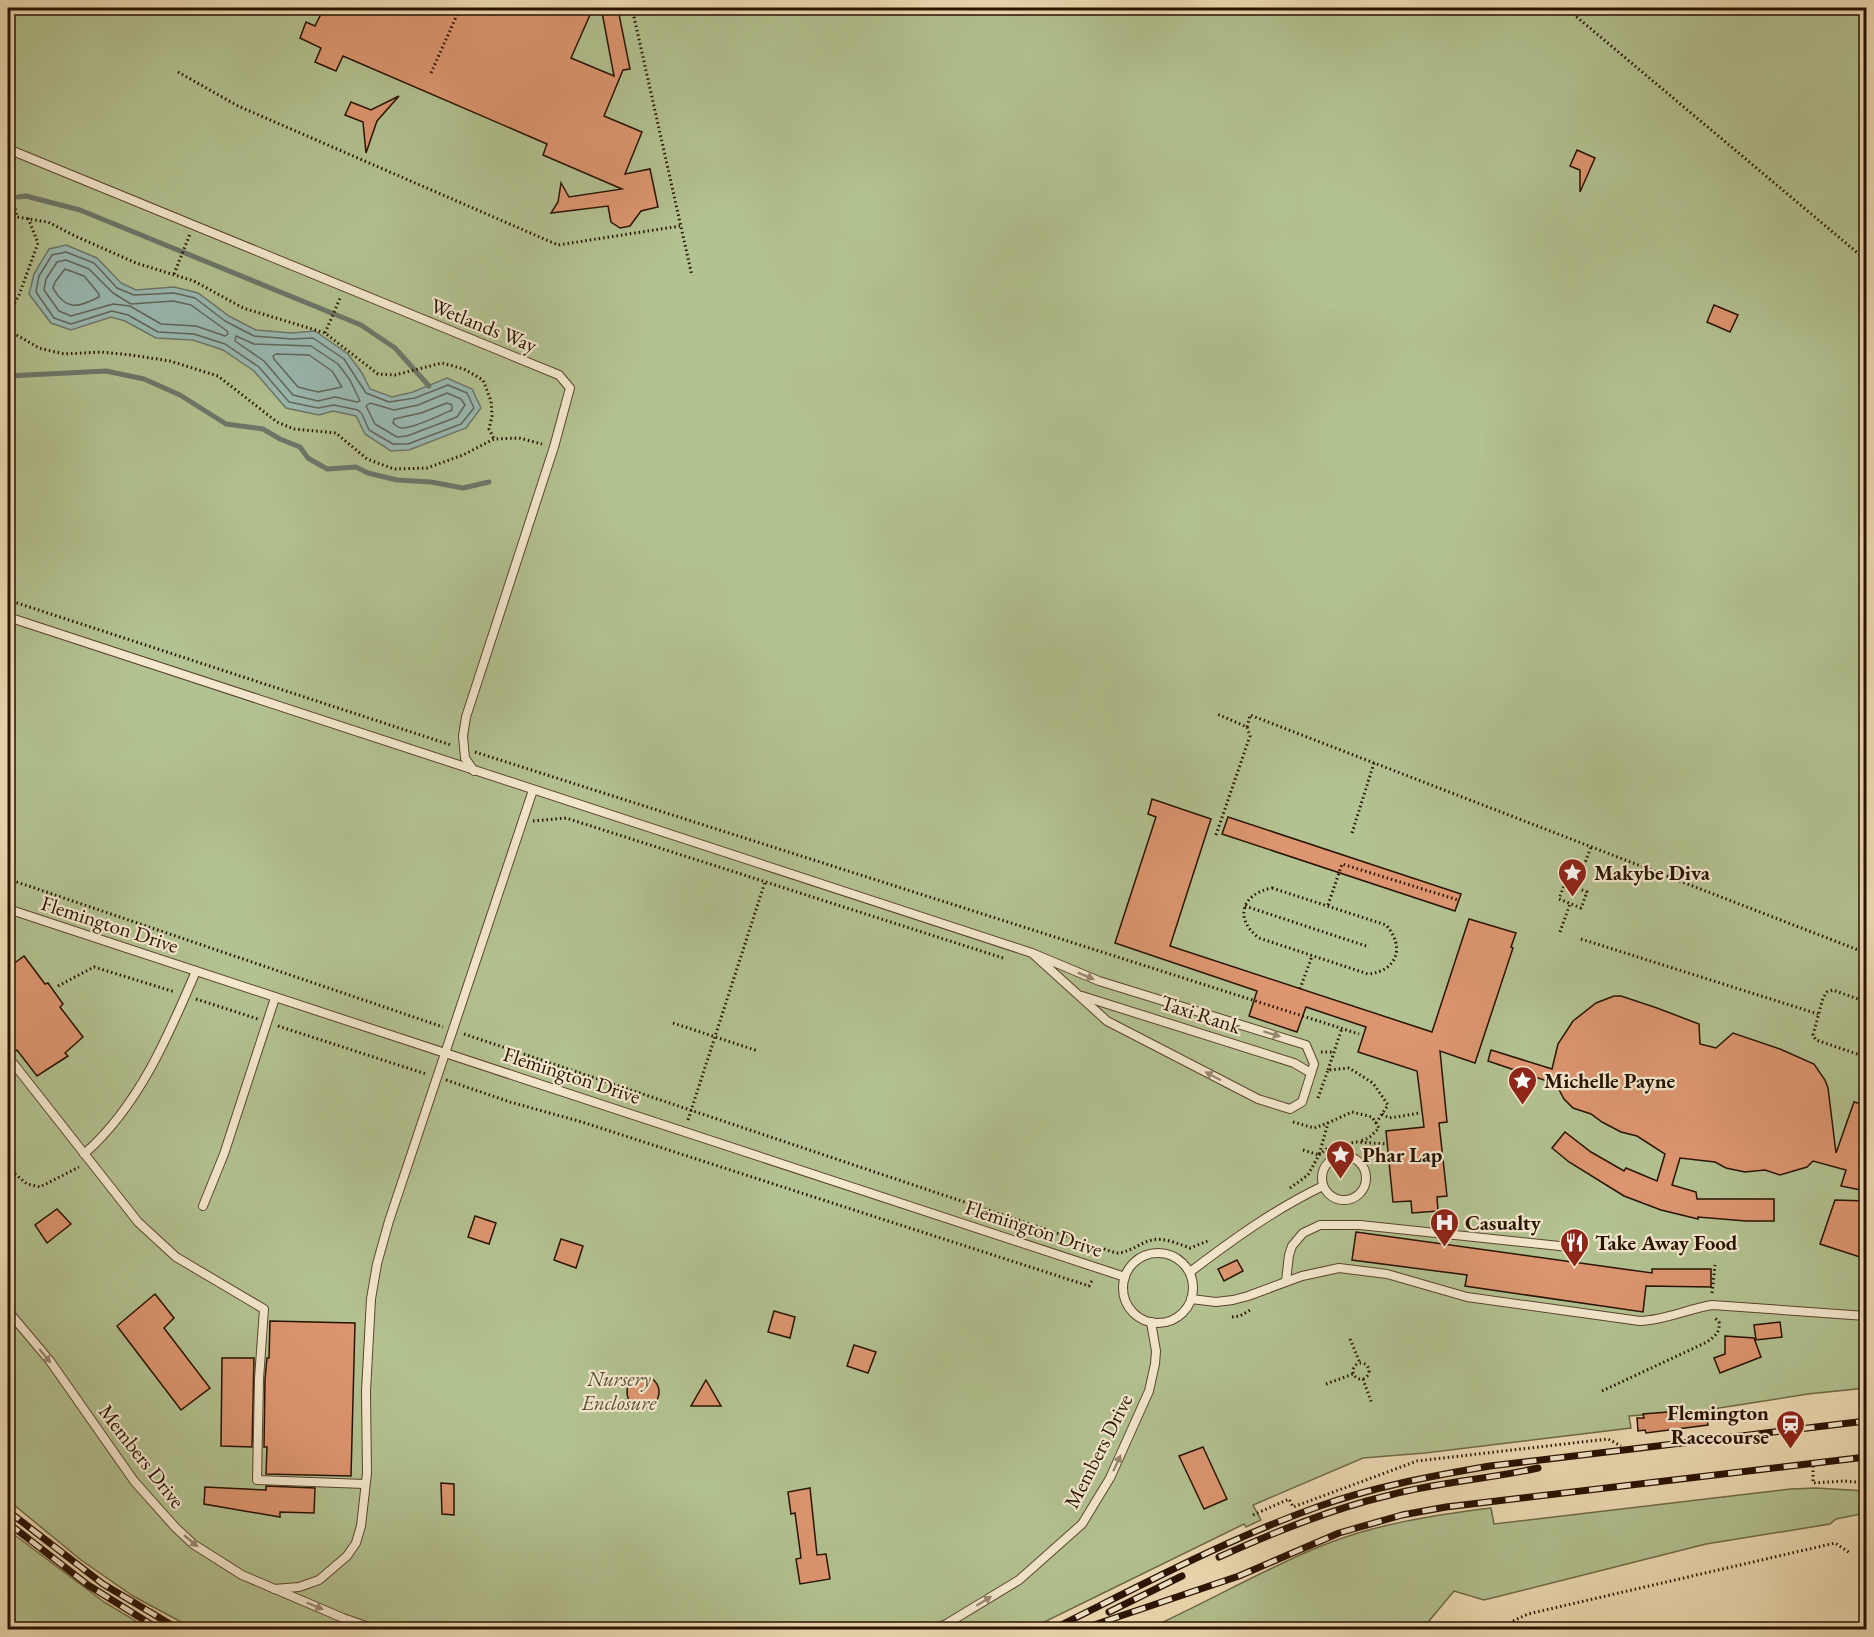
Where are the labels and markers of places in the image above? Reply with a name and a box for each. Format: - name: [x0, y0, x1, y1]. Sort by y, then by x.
- place icon: Makybe Diva: [1557, 856, 1589, 898]
- place label: Makybe Diva: [1594, 859, 1711, 886]
- place icon: Michelle Payne: [1507, 1064, 1539, 1106]
- place label: Michelle Payne: [1544, 1067, 1676, 1094]
- place icon: Phar Lap: [1325, 1138, 1357, 1180]
- place label: Phar Lap: [1362, 1141, 1443, 1168]
- hospital icon: Casualty: [1428, 1206, 1460, 1248]
- place label: Casualty: [1465, 1209, 1542, 1236]
- restaurant icon: Take Away Food: [1558, 1226, 1590, 1268]
- place label: Take Away Food: [1595, 1229, 1738, 1256]
- place label: Flemington Racecourse: [1667, 1399, 1769, 1450]
- station icon: Flemington Racecourse: [1774, 1408, 1806, 1450]

